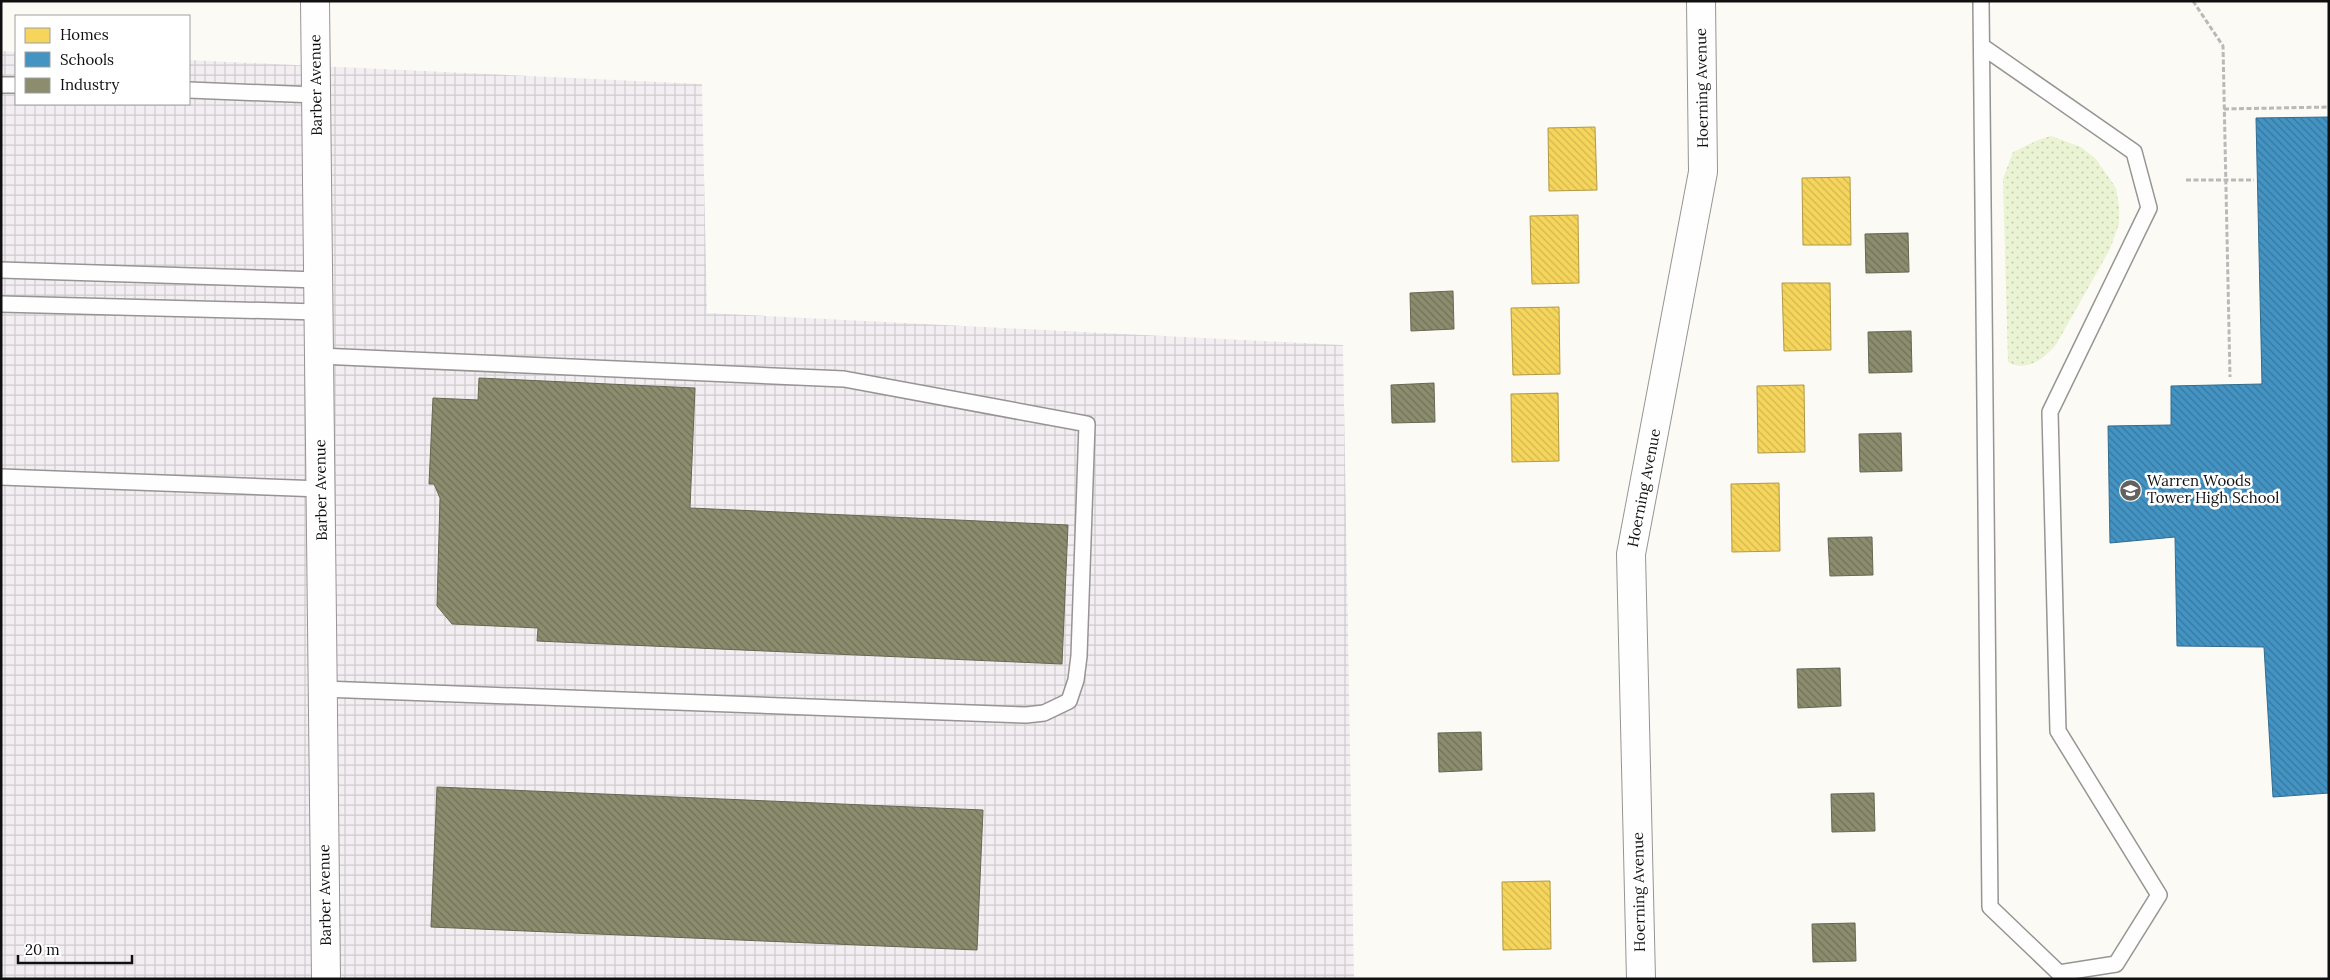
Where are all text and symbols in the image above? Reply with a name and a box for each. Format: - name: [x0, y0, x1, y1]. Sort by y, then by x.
- legend: [15, 15, 190, 105]
- text: Homes: [60, 25, 109, 44]
- street label: Hoerning Avenue: [1691, 28, 1712, 148]
- street label: Barber Avenue: [305, 34, 326, 136]
- text: Schools: [60, 50, 114, 69]
- text: Industry: [60, 75, 119, 94]
- street label: Hoerning Avenue: [1623, 427, 1664, 549]
- street label: Barber Avenue: [310, 439, 331, 541]
- place label: Warren Woods Tower High School: [2147, 471, 2279, 507]
- school or university icon: Warren Woods Tower High School: [2119, 478, 2143, 502]
- street label: Hoerning Avenue: [1628, 832, 1649, 952]
- street label: Barber Avenue: [314, 844, 335, 946]
- scale bar: [18, 932, 131, 964]
- text: 20 m: [25, 940, 60, 959]

